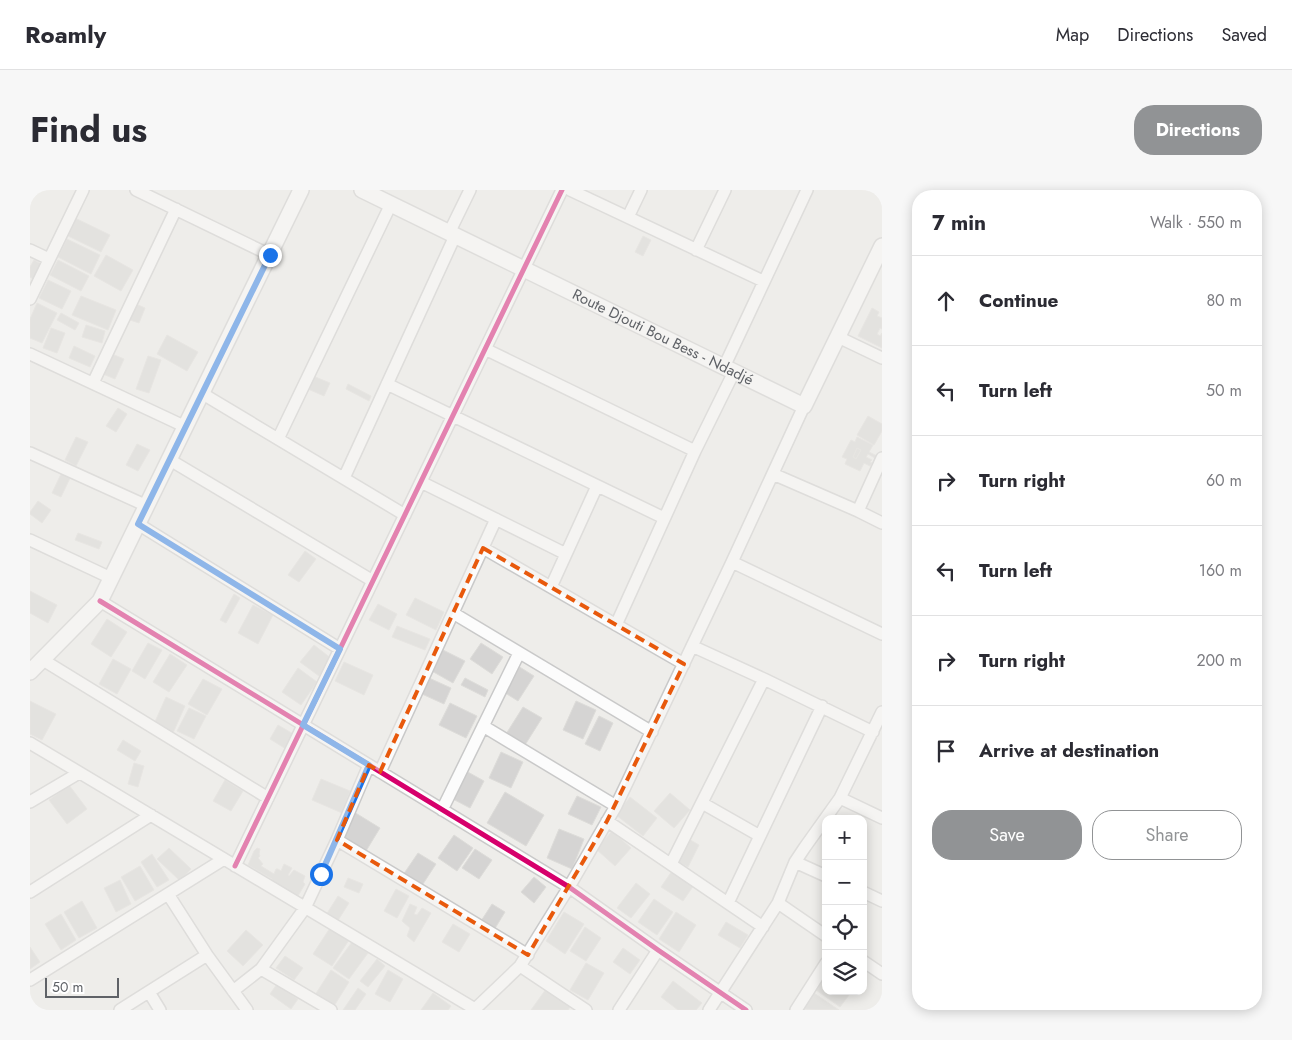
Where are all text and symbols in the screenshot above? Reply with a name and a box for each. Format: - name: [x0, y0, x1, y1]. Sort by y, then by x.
- text: Roamly: [25, 17, 106, 52]
- text: Map: [1056, 22, 1089, 48]
- text: Directions: [1117, 22, 1193, 48]
- text: Saved: [1221, 22, 1267, 48]
- text: Find us: [30, 105, 147, 155]
- button: Directions: [1134, 105, 1262, 155]
- text: 7 min: [932, 208, 986, 238]
- text: Walk · 550 m: [1150, 211, 1242, 234]
- route end: [259, 244, 282, 267]
- street label: Route Djouti Bou Bess - Ndadjé: [569, 283, 758, 391]
- icon: ahead: [932, 287, 960, 315]
- text: Continue: [979, 287, 1058, 314]
- text: 80 m: [1206, 289, 1242, 312]
- icon: left: [932, 377, 960, 405]
- text: Turn left: [979, 377, 1052, 404]
- text: 50 m: [1206, 379, 1242, 402]
- icon: right: [932, 467, 960, 495]
- text: Turn right: [979, 467, 1065, 494]
- text: 60 m: [1206, 469, 1242, 492]
- icon: left: [932, 557, 960, 585]
- text: Turn left: [979, 557, 1052, 584]
- text: 160 m: [1199, 559, 1242, 582]
- icon: right: [932, 647, 960, 675]
- text: Turn right: [979, 647, 1065, 674]
- text: 200 m: [1196, 649, 1242, 672]
- icon: arrive: [932, 737, 960, 765]
- text: Arrive at destination: [979, 737, 1159, 764]
- button: Save: [932, 810, 1082, 860]
- button: Share: [1092, 810, 1242, 860]
- map controls: [822, 815, 867, 995]
- button: +: [822, 815, 867, 860]
- button: −: [822, 860, 867, 905]
- route start: [310, 863, 333, 886]
- button: locate: [822, 905, 867, 950]
- button: layers: [822, 950, 867, 995]
- scale bar: [45, 975, 119, 998]
- text: 50 m: [52, 977, 83, 997]

